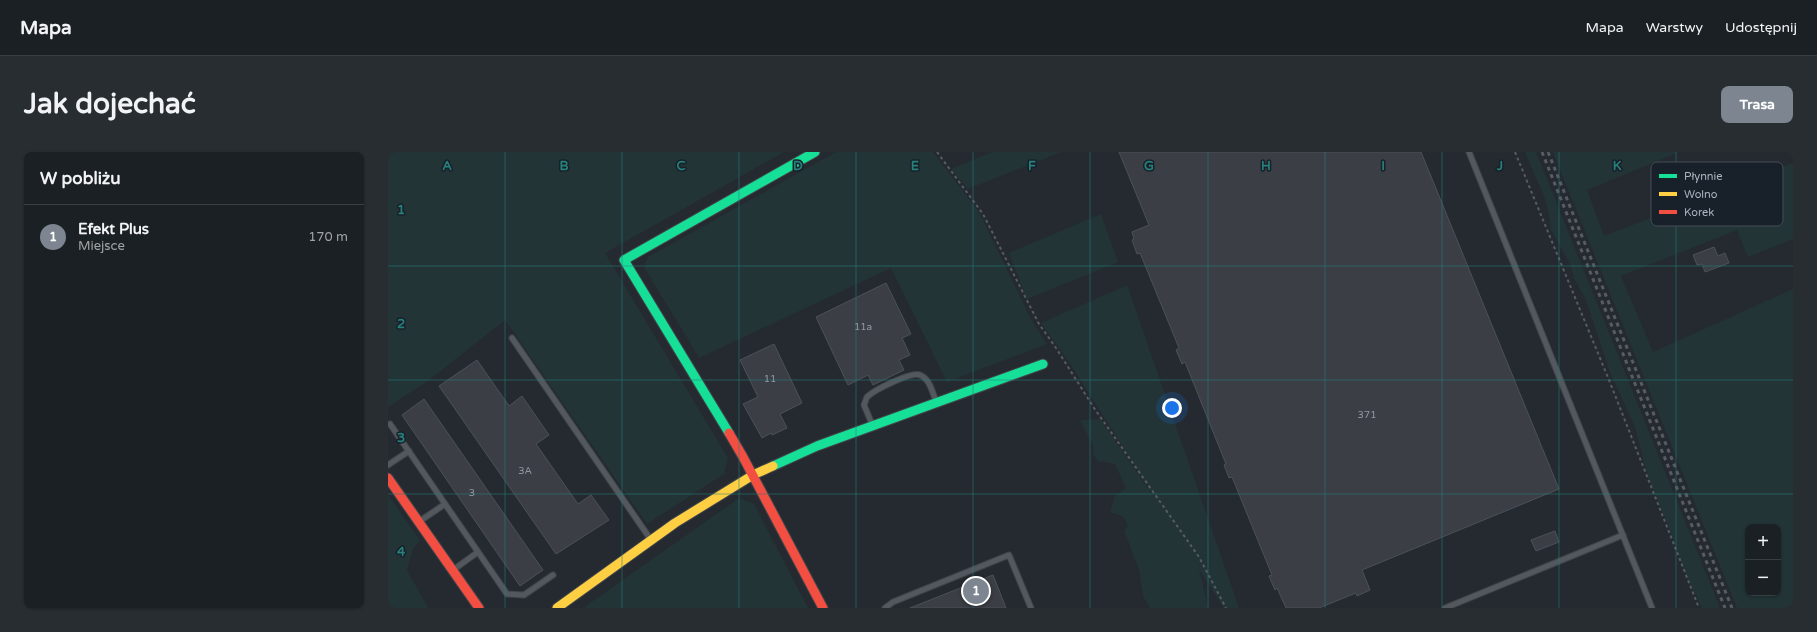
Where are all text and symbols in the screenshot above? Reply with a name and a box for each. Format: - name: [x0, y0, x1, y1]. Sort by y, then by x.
- text: Mapa: [20, 17, 72, 39]
- text: Mapa: [1586, 19, 1624, 36]
- text: Warstwy: [1646, 19, 1703, 36]
- text: Udostępnij: [1725, 19, 1797, 36]
- button: Trasa: [1721, 86, 1793, 123]
- text: Jak dojechać: [24, 87, 196, 121]
- text: A: [442, 158, 452, 174]
- text: B: [559, 158, 569, 174]
- text: C: [676, 158, 686, 174]
- text: D: [793, 158, 803, 174]
- text: E: [911, 158, 919, 174]
- text: F: [1028, 158, 1036, 174]
- text: G: [1144, 158, 1154, 174]
- text: H: [1261, 158, 1271, 174]
- text: I: [1381, 158, 1385, 174]
- text: J: [1496, 158, 1503, 174]
- text: K: [1613, 158, 1622, 174]
- legend: [1651, 162, 1783, 226]
- text: W pobliżu: [40, 168, 121, 189]
- text: Płynnie: [1684, 170, 1723, 183]
- text: Wolno: [1684, 188, 1718, 201]
- text: 1: [397, 202, 405, 218]
- text: Korek: [1684, 206, 1714, 219]
- text: Efekt Plus: [78, 220, 149, 238]
- text: 1: [49, 229, 57, 245]
- text: 170 m: [308, 229, 348, 245]
- text: Miejsce: [78, 238, 125, 254]
- text: 2: [397, 316, 405, 332]
- house number: 11a: [854, 321, 872, 333]
- house number: 11: [764, 373, 776, 385]
- your location: [1162, 398, 1182, 418]
- house number: 371: [1358, 409, 1376, 421]
- text: 3: [397, 430, 405, 446]
- house number: 3A: [518, 465, 532, 477]
- house number: 3: [469, 487, 475, 499]
- map controls: [1745, 524, 1781, 596]
- button: +: [1745, 524, 1781, 560]
- text: 4: [397, 544, 406, 560]
- button: −: [1745, 560, 1781, 596]
- pin: 1: [963, 576, 989, 606]

